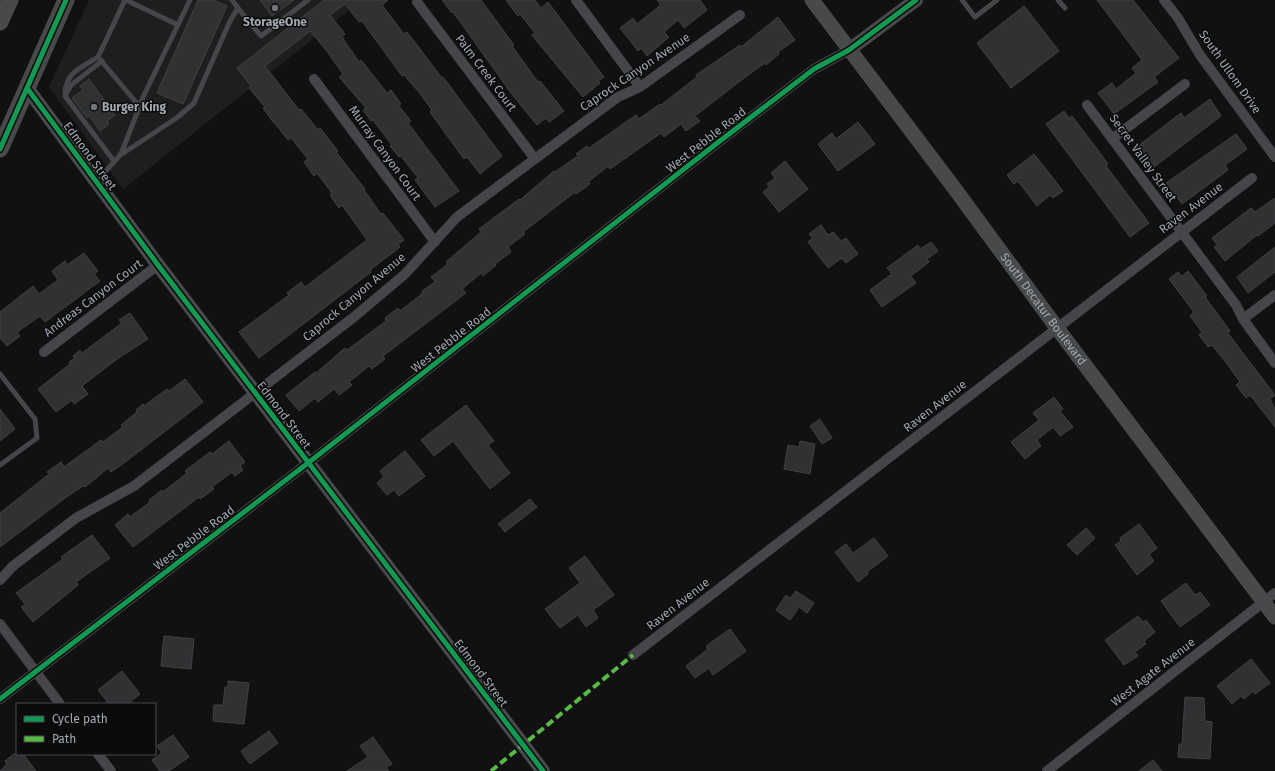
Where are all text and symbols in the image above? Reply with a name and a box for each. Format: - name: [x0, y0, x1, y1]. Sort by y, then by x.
- marker: StorageOne: [270, 3, 280, 13]
- place label: StorageOne: [243, 15, 307, 29]
- street label: South Ullom Drive: [1196, 28, 1264, 116]
- street label: Caprock Canyon Avenue: [577, 30, 693, 114]
- street label: Palm Creek Court: [453, 32, 520, 115]
- place label: Burger King: [102, 100, 166, 114]
- marker: Burger King: [89, 102, 99, 112]
- street label: Murray Canyon Court: [346, 103, 424, 203]
- street label: West Pebble Road: [663, 104, 749, 176]
- street label: Secret Valley Street: [1107, 111, 1180, 205]
- street label: Edmond Street: [61, 119, 120, 193]
- street label: Raven Avenue: [1156, 180, 1226, 236]
- street label: Caprock Canyon Avenue: [300, 250, 408, 344]
- street label: South Decatur Boulevard: [997, 250, 1089, 368]
- street label: Andreas Canyon Court: [41, 256, 145, 340]
- street label: West Pebble Road: [408, 304, 494, 376]
- street label: Raven Avenue: [901, 377, 969, 435]
- street label: Edmond Street: [254, 379, 314, 452]
- street label: West Pebble Road: [151, 503, 237, 573]
- street label: Raven Avenue: [644, 575, 712, 633]
- street label: West Agate Avenue: [1108, 635, 1198, 709]
- street label: Edmond Street: [451, 637, 511, 710]
- legend: [16, 703, 156, 755]
- text: Cycle path: [52, 712, 108, 726]
- text: Path: [52, 732, 76, 746]

